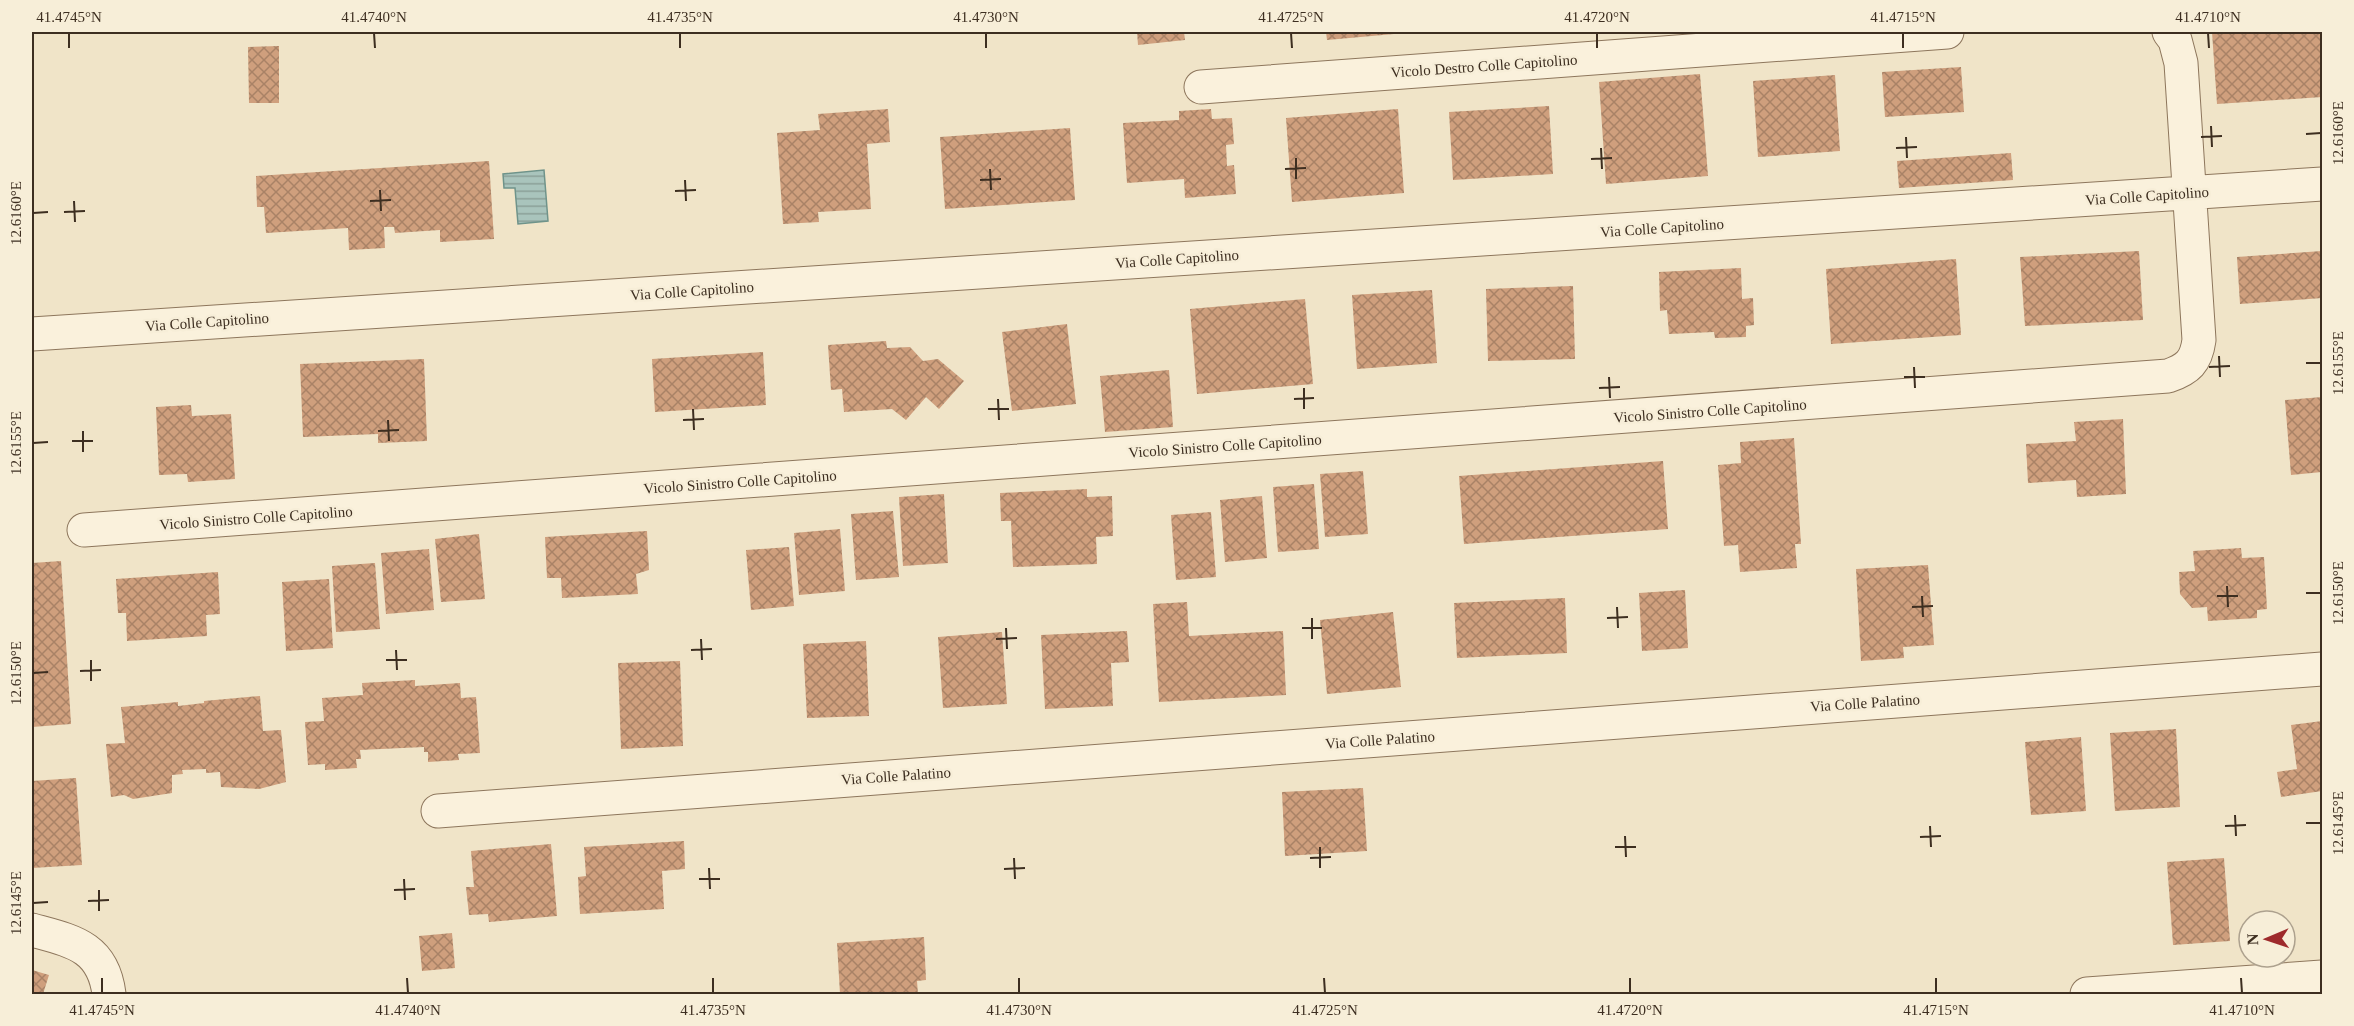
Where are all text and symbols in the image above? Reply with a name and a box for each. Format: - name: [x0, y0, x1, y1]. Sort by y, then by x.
- text: 41.4745°N: [36, 9, 102, 25]
- text: 41.4740°N: [341, 9, 407, 25]
- text: 41.4735°N: [647, 9, 713, 25]
- text: 41.4730°N: [953, 9, 1019, 25]
- text: 41.4725°N: [1258, 9, 1324, 25]
- text: 41.4720°N: [1564, 9, 1630, 25]
- text: 41.4715°N: [1870, 9, 1936, 25]
- text: 41.4710°N: [2175, 9, 2241, 25]
- street label: Vicolo Destro Colle Capitolino: [1390, 51, 1578, 81]
- text: 12.6160°E: [2330, 101, 2346, 165]
- text: 12.6160°E: [8, 181, 24, 245]
- street label: Via Colle Capitolino: [2085, 184, 2209, 208]
- street label: Via Colle Capitolino: [1600, 216, 1724, 240]
- street label: Via Colle Capitolino: [1115, 247, 1239, 271]
- street label: Via Colle Capitolino: [630, 279, 754, 303]
- street label: Via Colle Capitolino: [145, 310, 269, 334]
- text: 12.6155°E: [2330, 331, 2346, 395]
- street label: Vicolo Sinistro Colle Capitolino: [1613, 396, 1807, 426]
- text: 12.6155°E: [8, 411, 24, 475]
- street label: Vicolo Sinistro Colle Capitolino: [1128, 431, 1322, 461]
- street label: Vicolo Sinistro Colle Capitolino: [643, 467, 837, 497]
- street label: Vicolo Sinistro Colle Capitolino: [159, 503, 353, 533]
- text: 12.6150°E: [2330, 561, 2346, 625]
- text: 12.6150°E: [8, 641, 24, 705]
- street label: Via Colle Palatino: [1810, 691, 1920, 715]
- street label: Via Colle Palatino: [1325, 728, 1435, 752]
- street label: Via Colle Palatino: [841, 764, 951, 788]
- text: 12.6145°E: [2330, 791, 2346, 855]
- text: 12.6145°E: [8, 871, 24, 935]
- north arrow: [2237, 909, 2297, 969]
- text: N: [2244, 933, 2261, 946]
- text: 41.4745°N: [69, 1002, 135, 1018]
- text: 41.4740°N: [375, 1002, 441, 1018]
- text: 41.4735°N: [680, 1002, 746, 1018]
- text: 41.4730°N: [986, 1002, 1052, 1018]
- text: 41.4725°N: [1292, 1002, 1358, 1018]
- text: 41.4720°N: [1597, 1002, 1663, 1018]
- text: 41.4715°N: [1903, 1002, 1969, 1018]
- text: 41.4710°N: [2209, 1002, 2275, 1018]

